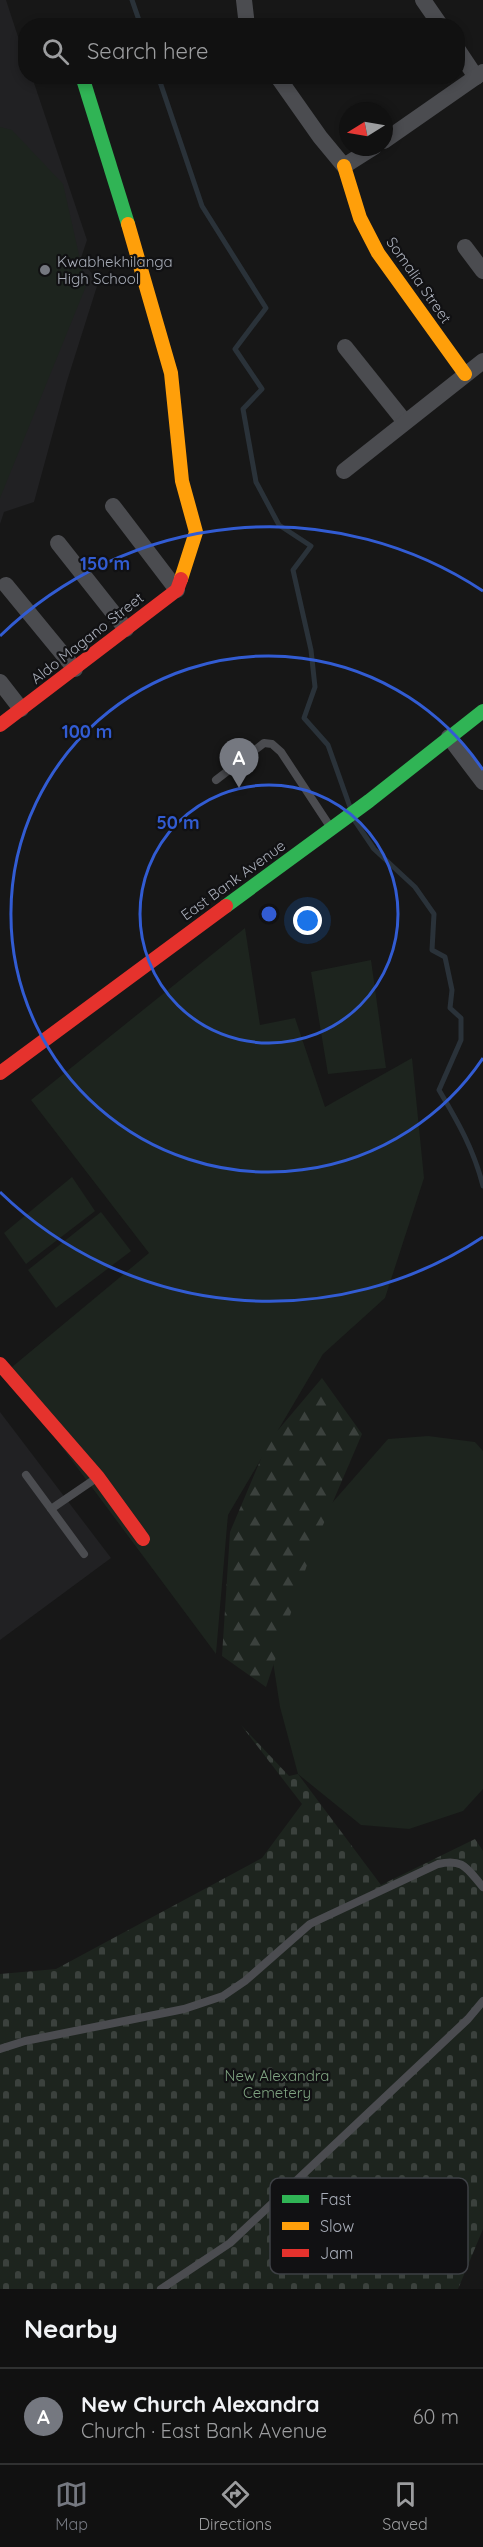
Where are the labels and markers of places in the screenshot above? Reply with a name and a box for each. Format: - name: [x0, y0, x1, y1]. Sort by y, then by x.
- place label: Kwabhekhilanga High School: [57, 252, 173, 288]
- marker: Kwabhekhilanga High School: [38, 263, 52, 277]
- pin: A: [220, 738, 258, 788]
- centre of rings: [259, 904, 279, 924]

